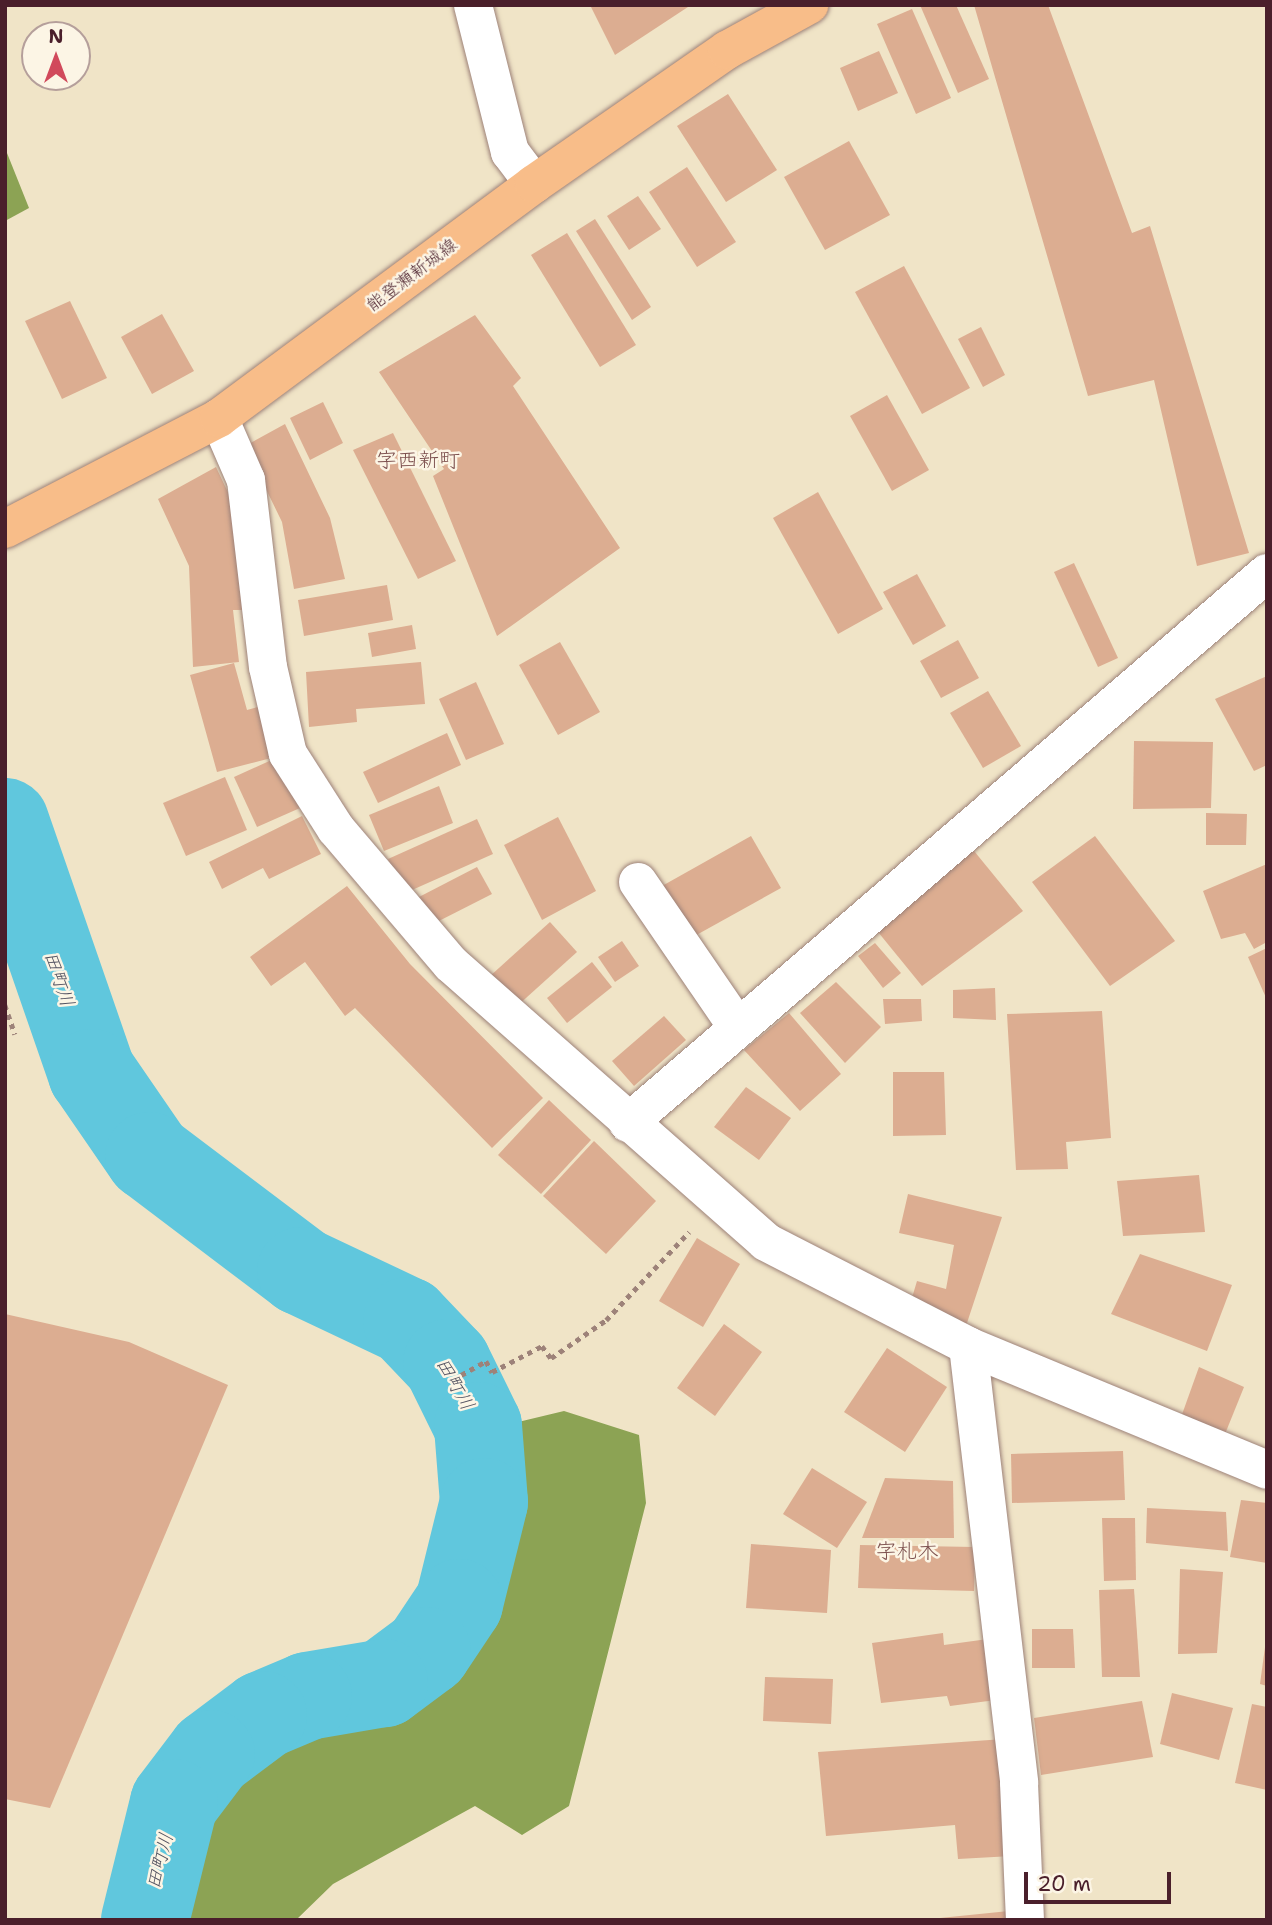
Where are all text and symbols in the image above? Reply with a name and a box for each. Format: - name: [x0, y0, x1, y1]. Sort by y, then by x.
- north arrow: [21, 21, 91, 91]
- text: N: [48, 24, 64, 49]
- street label: 能登瀬新城線: [362, 234, 462, 316]
- district label: 字西新町: [376, 447, 460, 473]
- water label: 田町川: [39, 948, 79, 1010]
- water label: 田町川: [431, 1354, 479, 1414]
- district label: 字札木: [876, 1538, 938, 1564]
- water label: 田町川: [142, 1831, 178, 1891]
- scale bar: [1027, 1858, 1174, 1902]
- text: 20 m: [1037, 1870, 1091, 1898]

